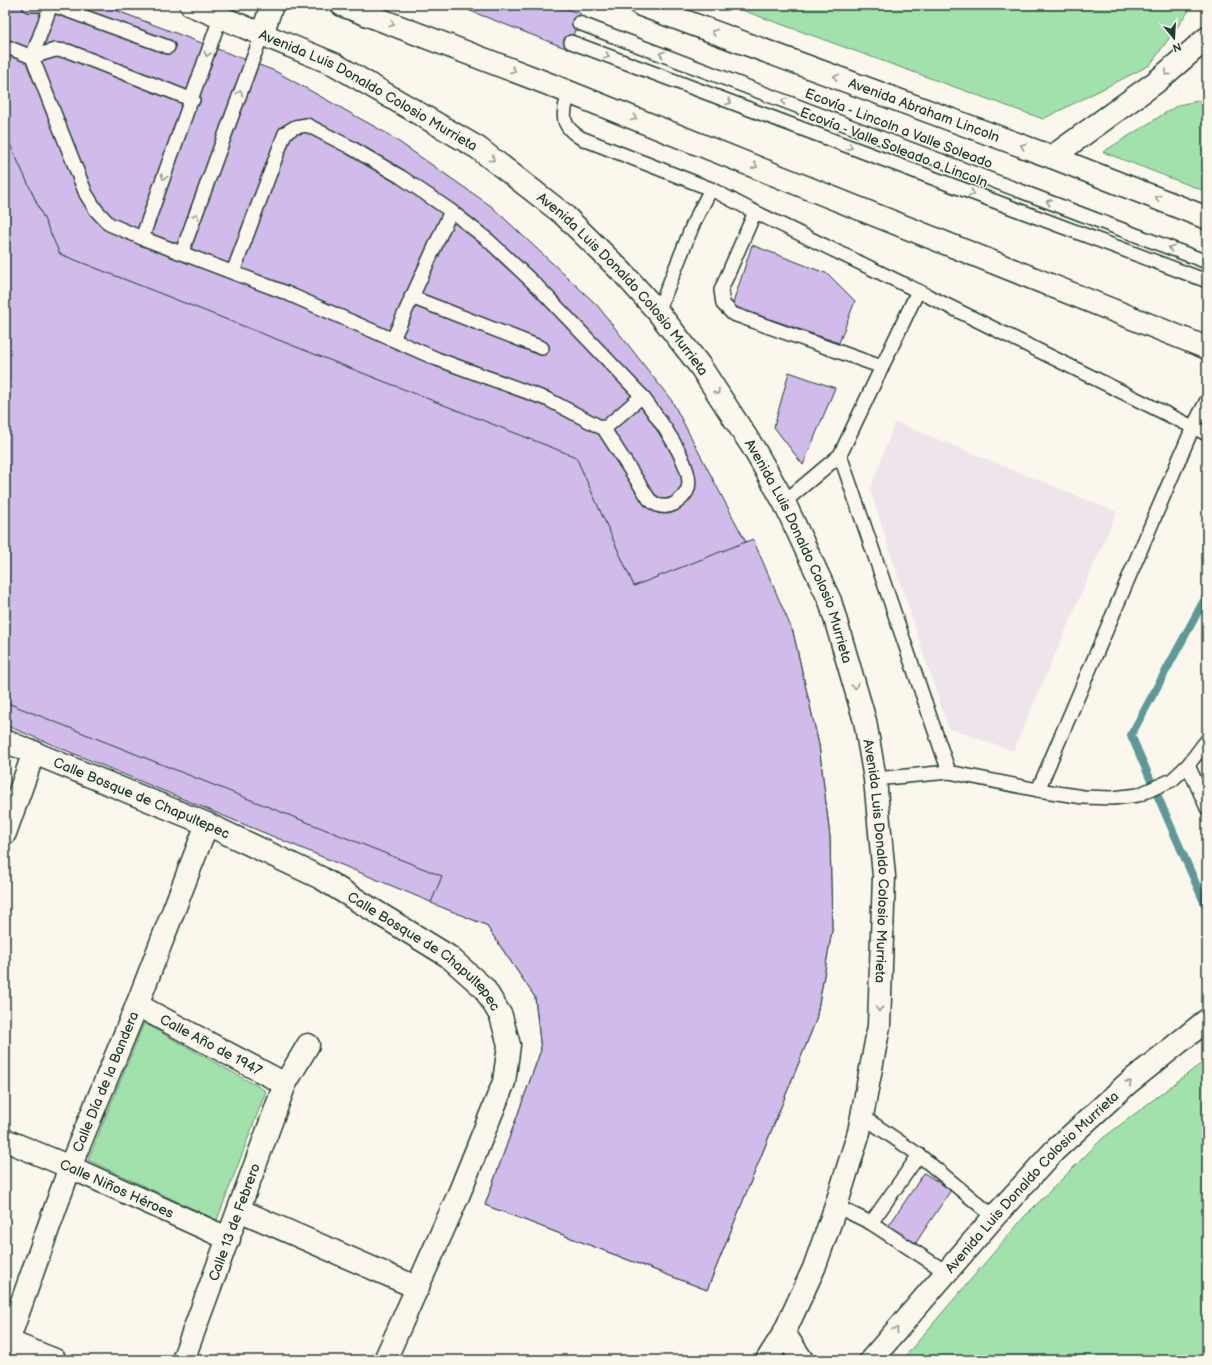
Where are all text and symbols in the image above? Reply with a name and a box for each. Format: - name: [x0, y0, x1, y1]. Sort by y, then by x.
- north arrow: [1154, 18, 1194, 58]
- one-way arrow: [388, 19, 395, 27]
- street label: Avenida Luis Donaldo Colosio Murrieta: [257, 26, 480, 155]
- one-way arrow: [710, 29, 717, 37]
- text: N: [1171, 40, 1183, 54]
- one-way arrow: [204, 51, 212, 58]
- one-way arrow: [603, 51, 610, 59]
- one-way arrow: [659, 51, 666, 59]
- one-way arrow: [510, 66, 517, 74]
- one-way arrow: [1164, 68, 1172, 75]
- one-way arrow: [832, 74, 839, 82]
- street label: Avenida Abraham Lincoln: [846, 75, 1002, 146]
- street label: Ecovía - Lincoln a Valle Soleado: [802, 85, 995, 172]
- one-way arrow: [236, 90, 244, 97]
- one-way arrow: [725, 97, 732, 105]
- one-way arrow: [780, 97, 787, 105]
- street label: Ecovía - Valle Soleado a Lincoln: [797, 104, 990, 191]
- one-way arrow: [629, 113, 637, 121]
- one-way arrow: [847, 143, 854, 151]
- one-way arrow: [1020, 143, 1027, 151]
- one-way arrow: [488, 154, 495, 161]
- one-way arrow: [751, 162, 758, 170]
- one-way arrow: [161, 174, 169, 181]
- street label: Avenida Luis Donaldo Colosio Murrieta: [533, 189, 712, 379]
- one-way arrow: [969, 189, 976, 197]
- one-way arrow: [1154, 195, 1161, 203]
- one-way arrow: [1046, 198, 1053, 206]
- one-way arrow: [191, 212, 199, 219]
- one-way arrow: [1167, 245, 1174, 253]
- one-way arrow: [712, 388, 720, 395]
- street label: Avenida Luis Donaldo Colosio Murrieta: [741, 436, 856, 665]
- one-way arrow: [850, 682, 859, 689]
- street label: Avenida Luis Donaldo Colosio Murrieta: [859, 738, 892, 983]
- street label: Calle Bosque de Chapultepec: [51, 754, 232, 843]
- street label: Calle Bosque de Chapultepec: [344, 888, 504, 1014]
- one-way arrow: [875, 1006, 883, 1012]
- street label: Calle Día de la Bandera: [69, 1009, 142, 1155]
- street label: Calle Año de 1947: [157, 1011, 265, 1079]
- one-way arrow: [1124, 1080, 1131, 1087]
- street label: Avenida Luis Donaldo Colosio Murrieta: [942, 1088, 1122, 1277]
- street label: Calle Niños Héroes: [57, 1156, 176, 1222]
- street label: Calle 13 de Febrero: [205, 1161, 264, 1283]
- one-way arrow: [891, 1327, 898, 1335]

